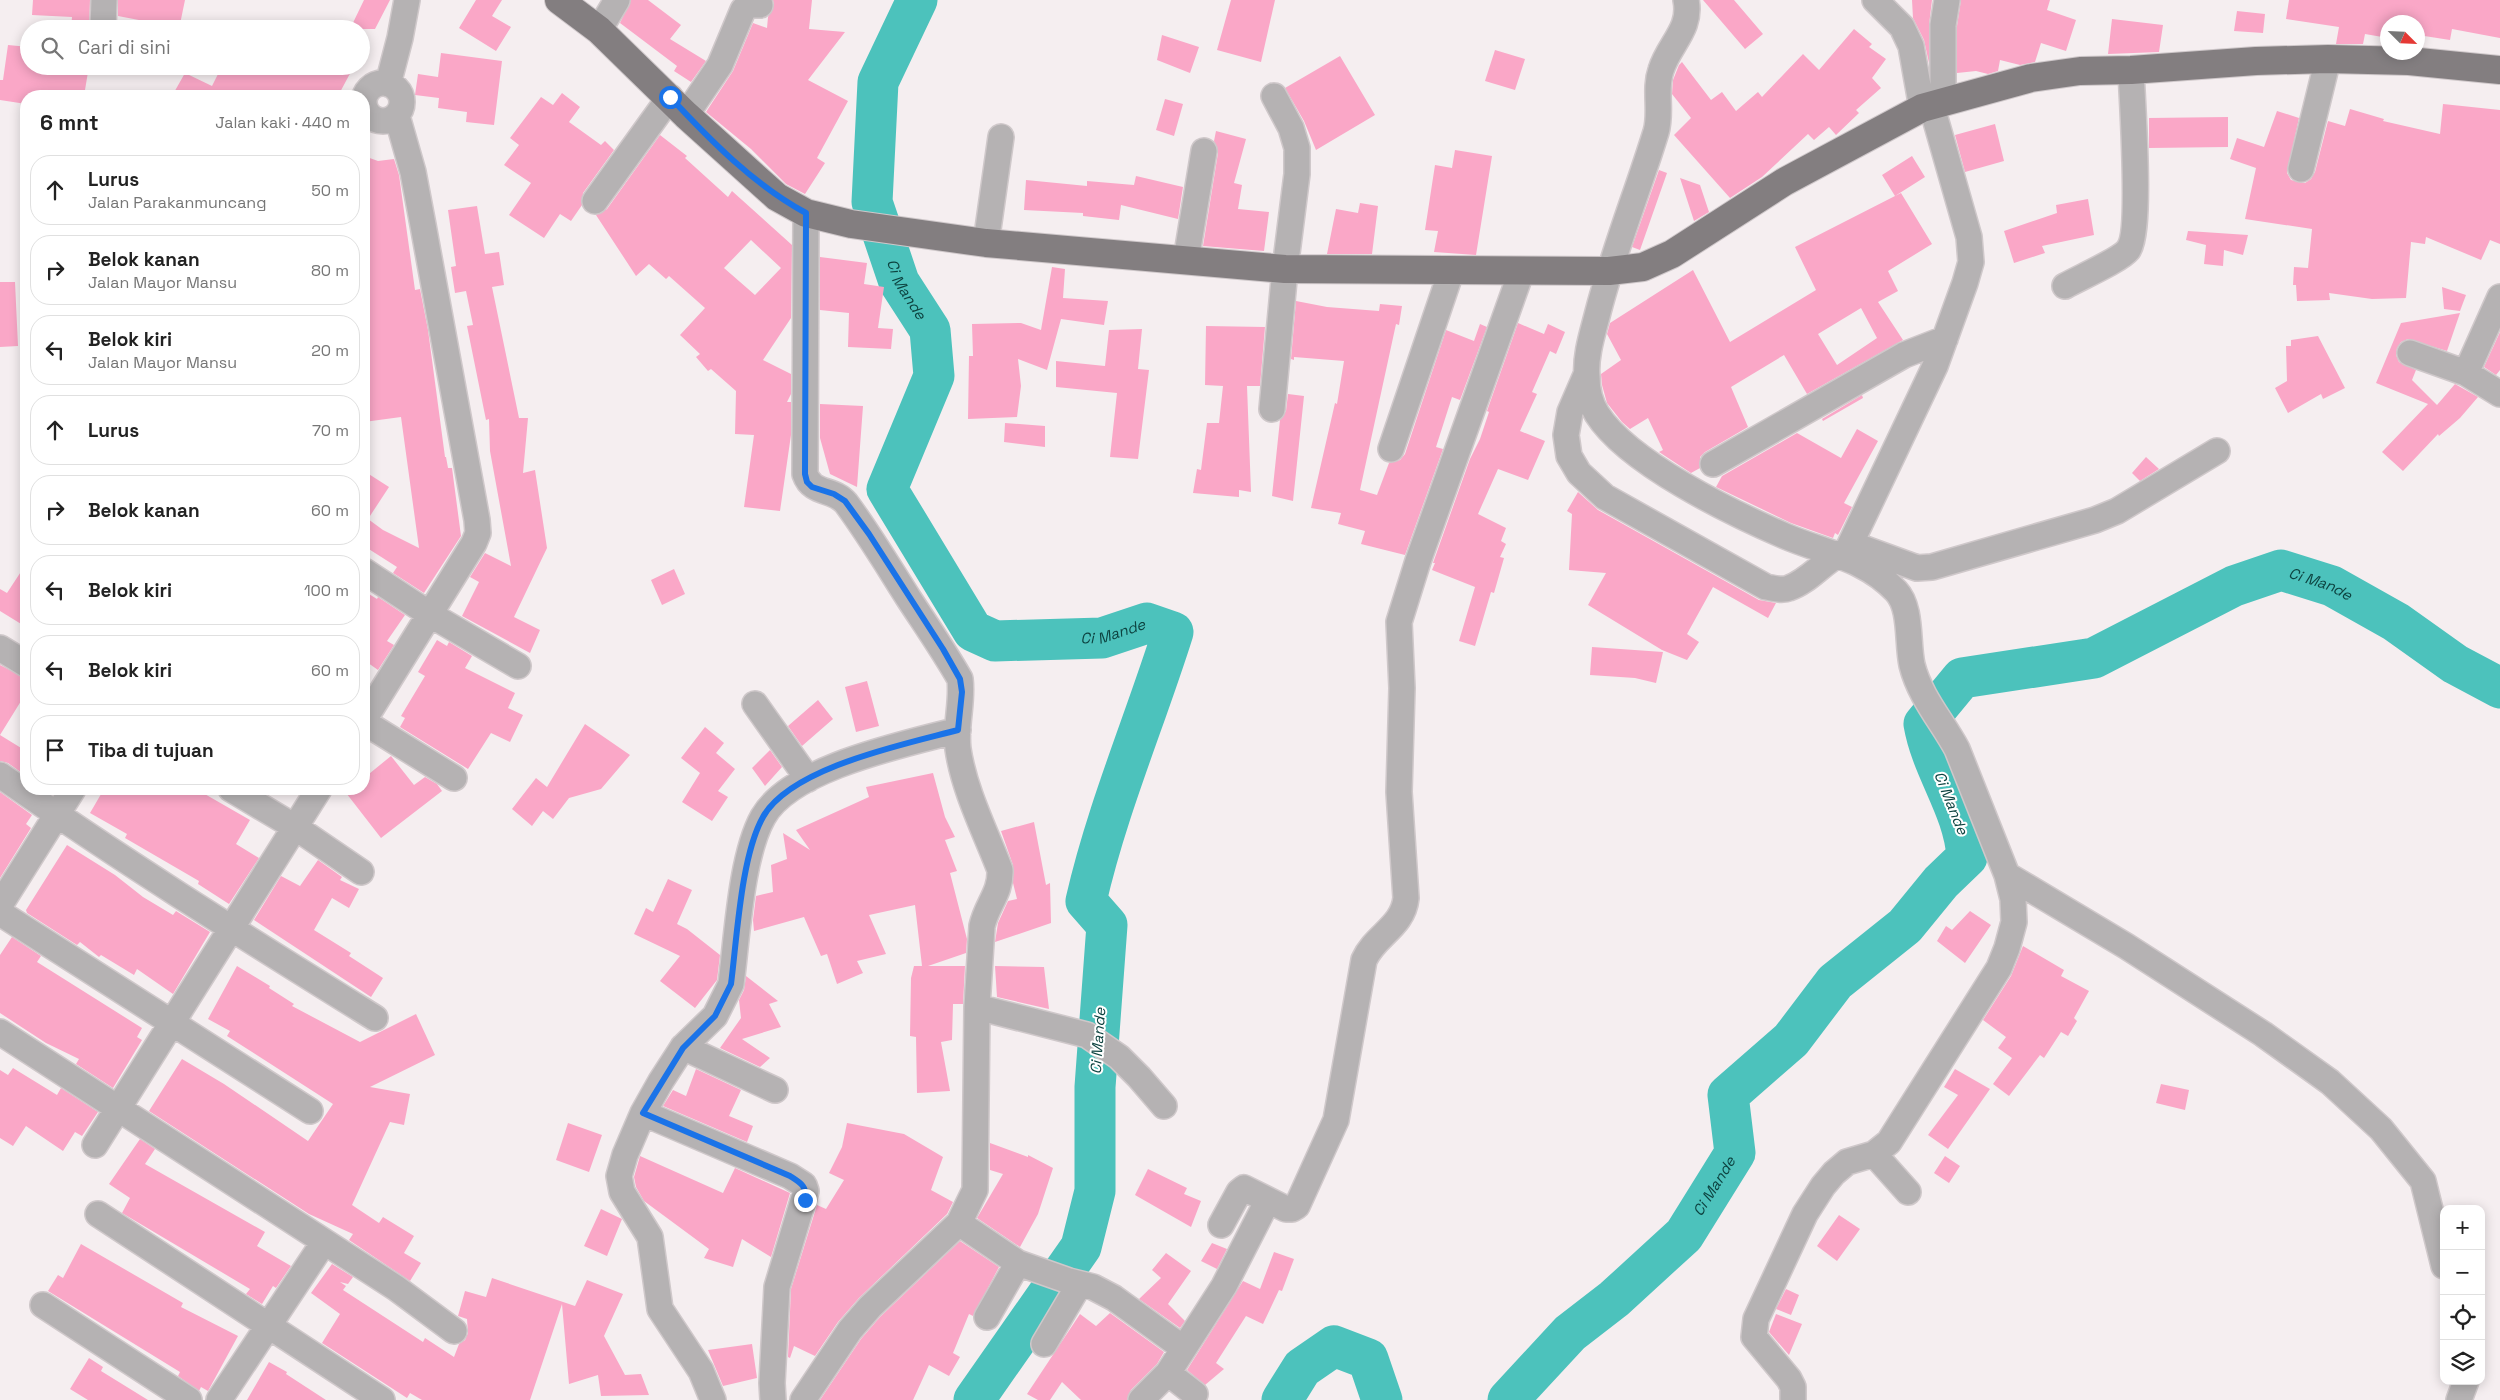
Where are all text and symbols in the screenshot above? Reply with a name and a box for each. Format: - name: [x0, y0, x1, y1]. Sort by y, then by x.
- north arrow: [2380, 15, 2425, 60]
- search box: [20, 20, 370, 75]
- icon: search: [38, 34, 66, 62]
- text: Cari di sini: [78, 35, 171, 60]
- route start: [659, 86, 682, 109]
- text: 6 mnt: [40, 109, 98, 136]
- text: Jalan kaki · 440 m: [215, 112, 350, 133]
- text: Lurus: [88, 167, 139, 192]
- icon: ahead: [41, 176, 69, 204]
- text: 50 m: [311, 180, 349, 201]
- text: Jalan Parakanmuncang: [88, 192, 266, 213]
- text: Belok kanan: [88, 247, 200, 272]
- icon: right: [41, 256, 69, 284]
- water label: Ci Mande: [883, 256, 931, 324]
- text: 80 m: [311, 260, 349, 281]
- text: Jalan Mayor Mansu: [88, 272, 237, 293]
- text: Belok kiri: [88, 327, 172, 352]
- icon: left: [41, 336, 69, 364]
- text: 20 m: [311, 340, 349, 361]
- text: Jalan Mayor Mansu: [88, 352, 237, 373]
- icon: ahead: [41, 416, 69, 444]
- text: Lurus: [88, 418, 139, 443]
- text: 70 m: [312, 420, 349, 441]
- icon: right: [41, 496, 69, 524]
- text: Belok kanan: [88, 498, 200, 523]
- text: 60 m: [311, 500, 349, 521]
- water label: Ci Mande: [2286, 563, 2357, 605]
- icon: left: [41, 576, 69, 604]
- text: Belok kiri: [88, 578, 172, 603]
- text: 100 m: [304, 580, 349, 601]
- water label: Ci Mande: [1080, 614, 1149, 648]
- icon: left: [41, 656, 69, 684]
- text: Belok kiri: [88, 658, 172, 683]
- text: 60 m: [311, 660, 349, 681]
- icon: arrive: [41, 736, 69, 764]
- text: Tiba di tujuan: [88, 738, 214, 763]
- water label: Ci Mande: [1930, 768, 1973, 838]
- water label: Ci Mande: [1086, 1006, 1109, 1075]
- water label: Ci Mande: [1688, 1152, 1740, 1219]
- route end: [794, 1189, 817, 1212]
- map controls: [2440, 1205, 2485, 1385]
- button: +: [2440, 1205, 2485, 1250]
- button: −: [2440, 1250, 2485, 1295]
- button: locate: [2440, 1295, 2485, 1340]
- button: layers: [2440, 1340, 2485, 1385]

